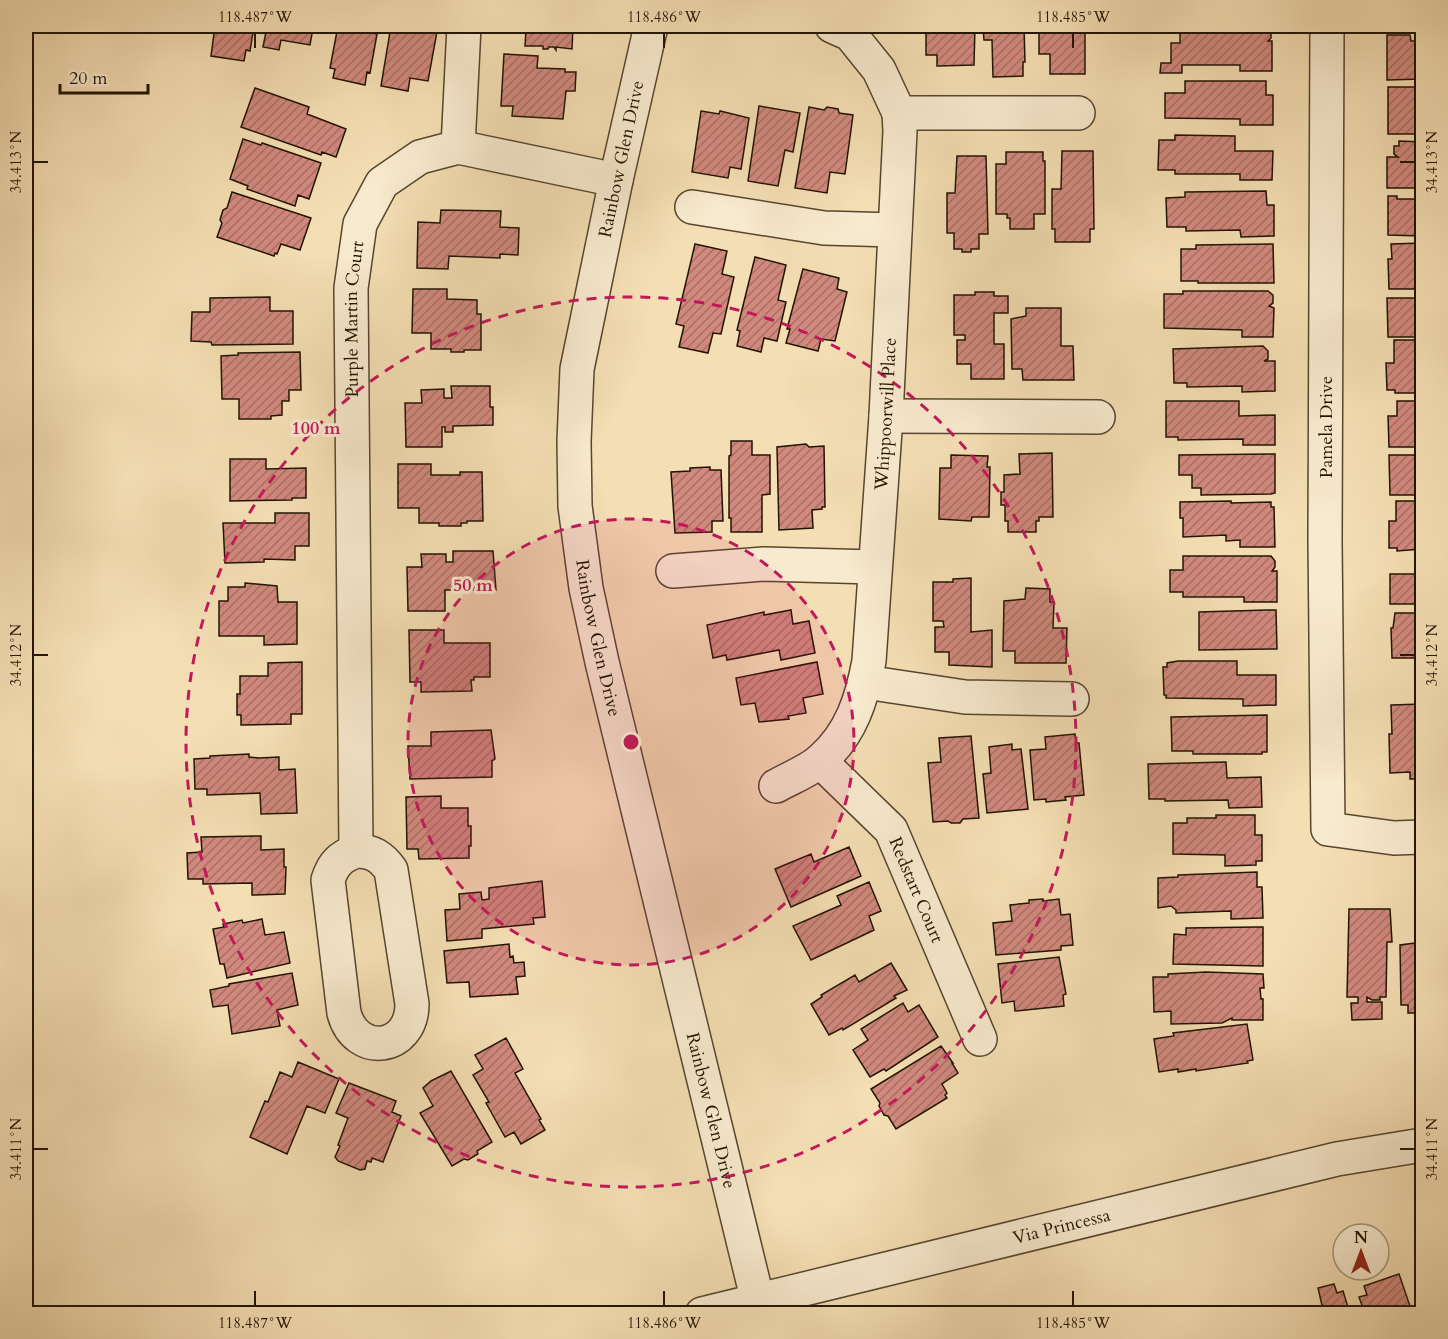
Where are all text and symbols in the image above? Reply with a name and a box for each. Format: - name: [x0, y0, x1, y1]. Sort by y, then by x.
- text: 118.487°W: [218, 7, 293, 27]
- text: 118.486°W: [627, 7, 702, 27]
- text: 118.485°W: [1036, 7, 1111, 27]
- scale bar: [60, 57, 148, 95]
- text: 20 m: [69, 66, 108, 91]
- street label: Rainbow Glen Drive: [593, 78, 650, 240]
- text: 34.413°N: [6, 130, 26, 193]
- text: 34.413°N: [1422, 130, 1442, 193]
- street label: Purple Martin Court: [339, 239, 371, 398]
- street label: Whippoorwill Place: [869, 337, 903, 492]
- street label: Pamela Drive: [1314, 376, 1339, 478]
- text: 100 m: [291, 416, 341, 441]
- street label: Rainbow Glen Drive: [569, 558, 627, 719]
- text: 50 m: [453, 573, 493, 598]
- text: 34.412°N: [6, 623, 26, 686]
- text: 34.412°N: [1422, 623, 1442, 686]
- centre of rings: [621, 732, 641, 752]
- street label: Redstart Court: [882, 833, 950, 947]
- street label: Rainbow Glen Drive: [680, 1030, 742, 1191]
- text: 34.411°N: [6, 1117, 26, 1180]
- text: 34.411°N: [1422, 1117, 1442, 1180]
- street label: Via Princessa: [1010, 1203, 1113, 1251]
- north arrow: [1331, 1222, 1391, 1282]
- text: N: [1354, 1227, 1368, 1249]
- text: 118.487°W: [218, 1313, 293, 1333]
- text: 118.486°W: [627, 1313, 702, 1333]
- text: 118.485°W: [1036, 1313, 1111, 1333]

